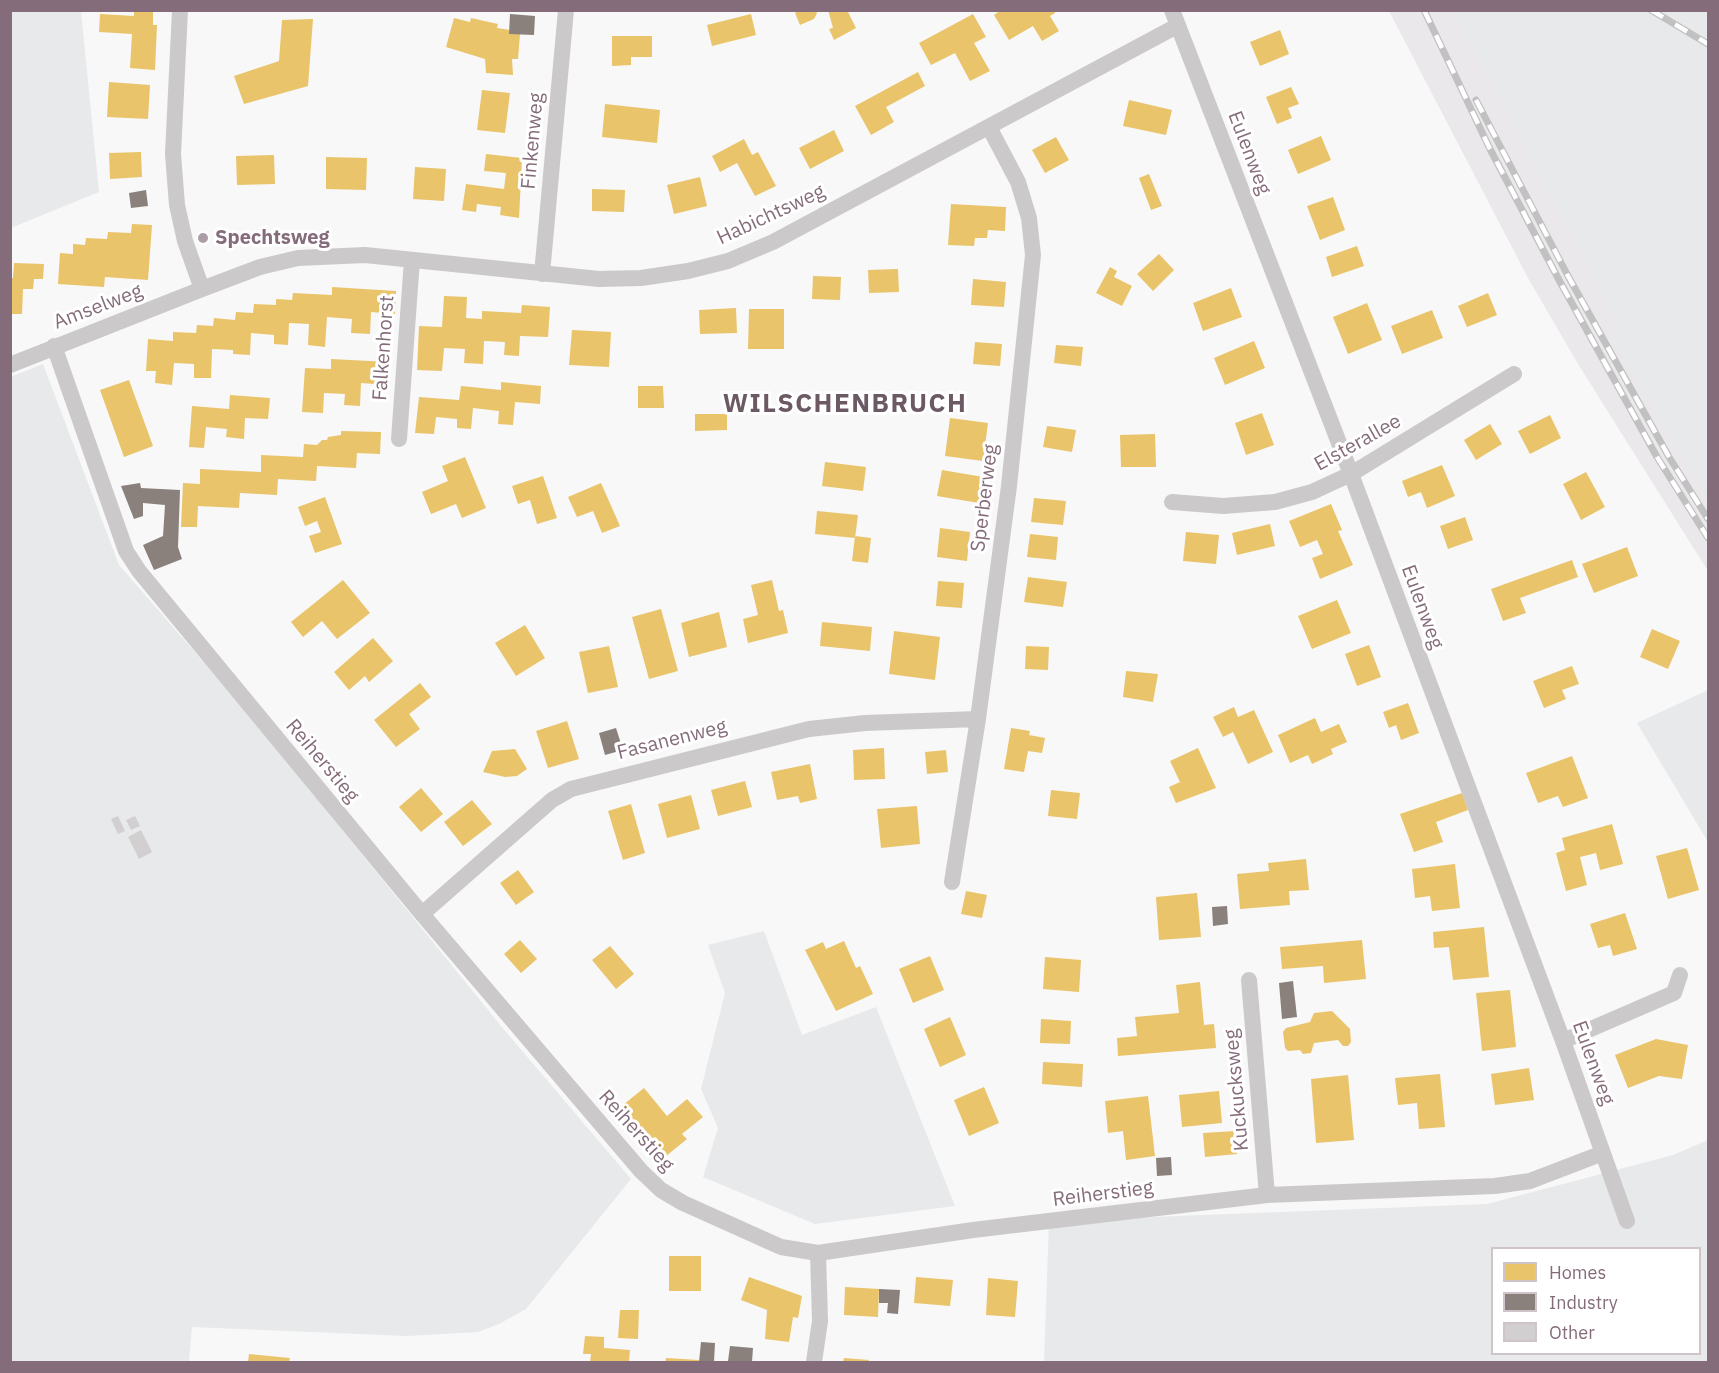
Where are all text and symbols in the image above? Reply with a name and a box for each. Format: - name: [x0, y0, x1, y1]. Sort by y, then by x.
- street label: Finkenweg: [517, 92, 549, 190]
- street label: Eulenweg: [1222, 108, 1276, 198]
- street label: Habichtsweg: [713, 180, 829, 250]
- place label: Spechtsweg: [215, 226, 330, 250]
- marker: Spechtsweg: [196, 231, 210, 245]
- street label: Amselweg: [50, 279, 146, 335]
- street label: Falkenhorst: [368, 295, 400, 401]
- district label: WILSCHENBRUCH: [723, 388, 967, 420]
- street label: Elsterallee: [1311, 409, 1405, 477]
- street label: Sperberweg: [966, 443, 1004, 553]
- street label: Eulenweg: [1396, 562, 1448, 652]
- street label: Reiherstieg: [280, 714, 364, 808]
- street label: Fasanenweg: [615, 715, 729, 765]
- street label: Eulenweg: [1567, 1018, 1619, 1108]
- street label: Kuckucksweg: [1220, 1028, 1254, 1152]
- street label: Reiherstieg: [593, 1085, 679, 1177]
- street label: Reiherstieg: [1051, 1176, 1155, 1212]
- legend: [1491, 1247, 1701, 1355]
- text: Homes: [1549, 1261, 1606, 1284]
- text: Industry: [1549, 1291, 1618, 1314]
- text: Other: [1549, 1321, 1595, 1344]

